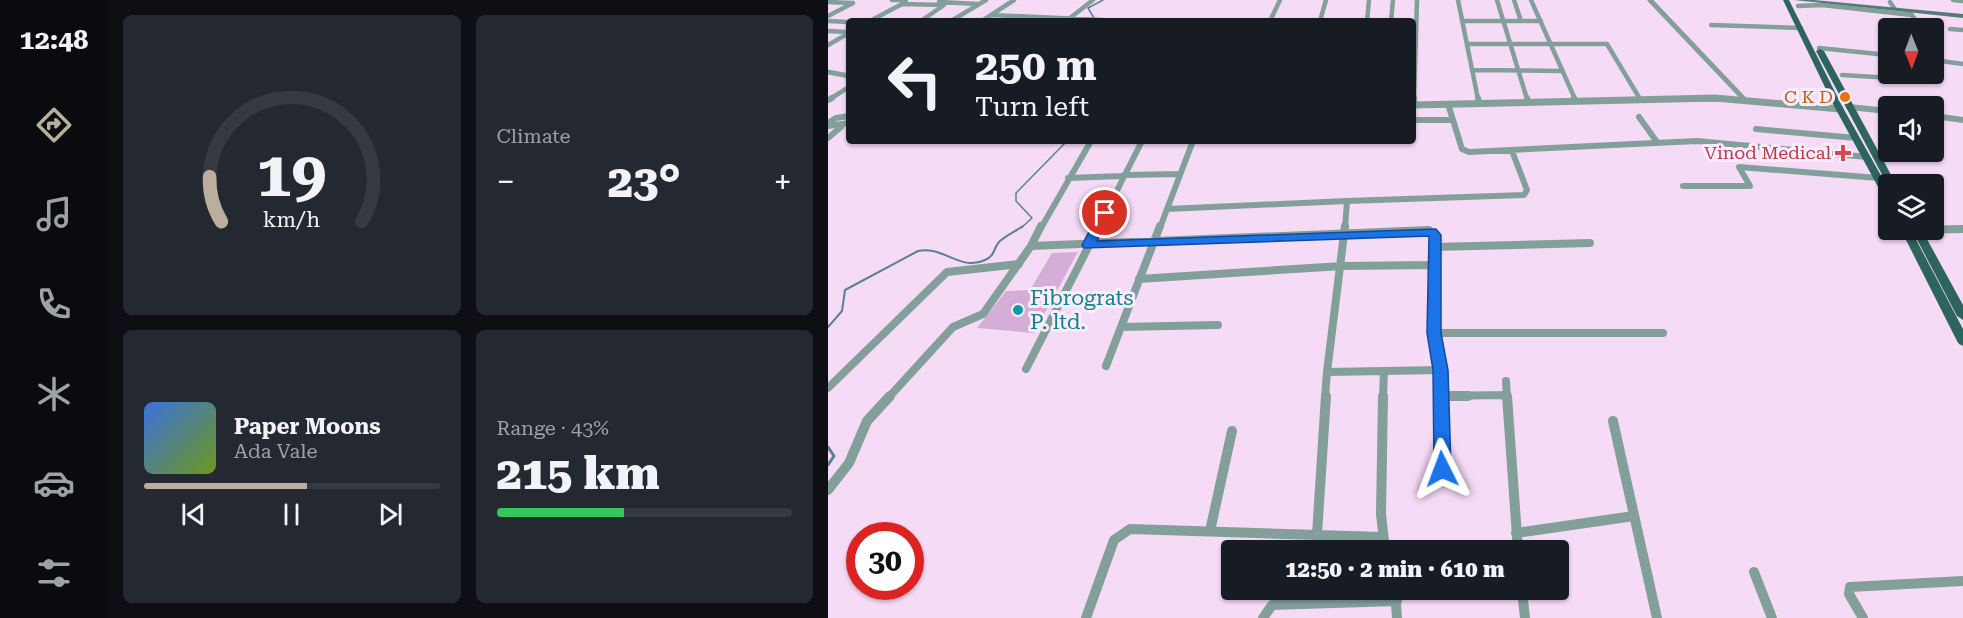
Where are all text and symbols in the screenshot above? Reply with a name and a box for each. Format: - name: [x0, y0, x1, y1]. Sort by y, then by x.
- north arrow: [1878, 18, 1944, 84]
- map controls: [1878, 18, 1944, 240]
- text: 12:48: [20, 24, 88, 56]
- text: 250 m: [975, 41, 1097, 90]
- icon: left: [876, 42, 954, 120]
- place label: C K D: [1784, 86, 1833, 107]
- marker: C K D: [1838, 90, 1852, 104]
- text: Turn left: [975, 91, 1089, 123]
- button: sound: [1878, 96, 1944, 162]
- icon: directions: [33, 104, 75, 146]
- text: Climate: [497, 124, 571, 148]
- text: 19: [257, 138, 327, 211]
- place label: Vinod Medical: [1704, 142, 1831, 163]
- marker: Vinod Medical: [1836, 146, 1850, 160]
- text: 23°: [608, 155, 681, 208]
- text: −: [497, 162, 515, 201]
- text: +: [774, 162, 792, 201]
- button: layers: [1878, 174, 1944, 240]
- pin: [1079, 187, 1130, 238]
- icon: music: [33, 193, 75, 235]
- icon: arrive: [1088, 196, 1121, 229]
- text: km/h: [263, 207, 321, 232]
- icon: phone: [33, 283, 75, 325]
- place label: Fibrograts P. ltd.: [1030, 286, 1133, 334]
- marker: Fibrograts P. ltd.: [1011, 303, 1025, 317]
- icon: climate: [33, 373, 75, 415]
- text: Paper Moons: [234, 414, 381, 439]
- text: Range · 43%: [497, 416, 609, 440]
- position arrow: [1410, 437, 1474, 501]
- text: Ada Vale: [234, 439, 317, 463]
- text: 215 km: [497, 447, 660, 500]
- icon: car: [33, 462, 75, 504]
- icon: previous: [177, 498, 210, 531]
- icon: pause: [275, 498, 308, 531]
- icon: next: [374, 498, 407, 531]
- speed limit sign: 30: [846, 522, 924, 600]
- icon: filters: [33, 552, 75, 594]
- text: 12:50 · 2 min · 610 m: [1285, 557, 1505, 582]

